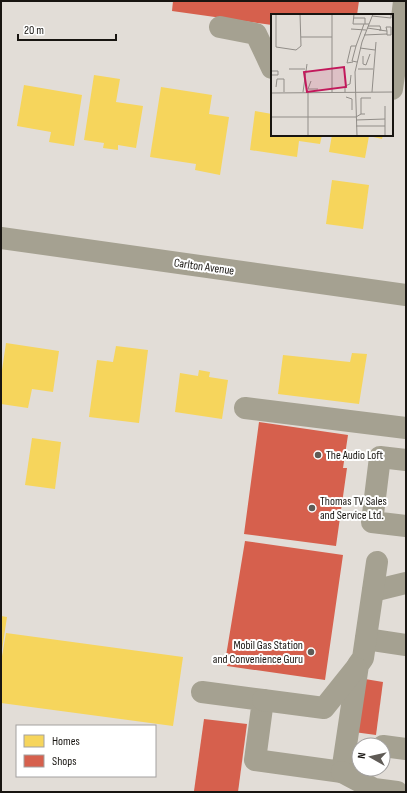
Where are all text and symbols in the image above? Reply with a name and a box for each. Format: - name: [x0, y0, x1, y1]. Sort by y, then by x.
- inset map: [271, 14, 393, 136]
- scale bar: [18, 16, 116, 42]
- text: 20 m: [24, 23, 44, 38]
- street label: Carlton Avenue: [173, 255, 235, 279]
- place label: The Audio Loft: [326, 448, 384, 463]
- marker: The Audio Loft: [313, 450, 323, 460]
- place label: Thomas TV Sales and Service Ltd.: [320, 494, 387, 523]
- marker: Thomas TV Sales and Service Ltd.: [307, 503, 317, 513]
- place label: Mobil Gas Station and Convenience Guru: [213, 638, 303, 667]
- marker: Mobil Gas Station and Convenience Guru: [306, 647, 316, 657]
- legend: [16, 725, 156, 777]
- text: Homes: [52, 734, 80, 749]
- north arrow: [351, 737, 391, 777]
- text: N: [355, 752, 368, 759]
- text: Shops: [52, 754, 77, 769]

